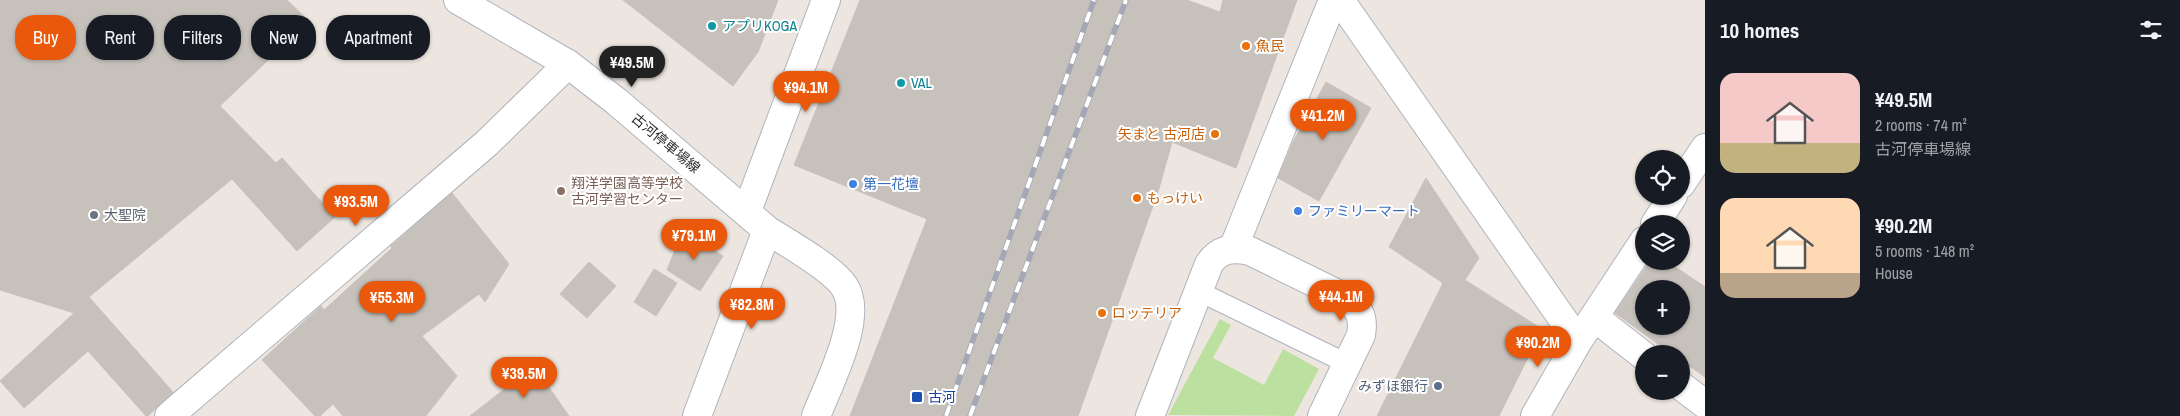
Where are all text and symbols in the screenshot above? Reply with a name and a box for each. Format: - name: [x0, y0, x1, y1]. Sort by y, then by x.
- chip: Buy: [15, 15, 76, 60]
- chip: Rent: [86, 15, 154, 60]
- chip: Filters: [164, 15, 241, 60]
- chip: New: [251, 15, 316, 60]
- chip: Apartment: [326, 15, 430, 60]
- text: 10 homes: [1720, 16, 1799, 45]
- icon: filters: [2137, 16, 2165, 44]
- place label: アプリKOGA: [722, 17, 798, 35]
- marker: アプリKOGA: [706, 20, 718, 32]
- place label: 魚民: [1256, 37, 1284, 55]
- marker: 魚民: [1240, 40, 1252, 52]
- pin: ¥49.5M: [591, 46, 673, 88]
- text: ¥49.5M: [610, 51, 654, 73]
- pin: ¥94.1M: [765, 70, 847, 113]
- place label: VAL: [911, 74, 932, 92]
- text: ¥94.1M: [784, 76, 828, 98]
- marker: VAL: [895, 77, 907, 89]
- text: ¥49.5M: [1875, 85, 1932, 114]
- icon: home: [1760, 93, 1820, 153]
- pin: ¥41.2M: [1282, 98, 1364, 141]
- text: ¥41.2M: [1301, 104, 1345, 126]
- street label: 古河停車場線: [628, 109, 704, 177]
- text: 2 rooms · 74 m²: [1875, 114, 1967, 136]
- place label: 矢まと 古河店: [1118, 125, 1205, 143]
- marker: 矢まと 古河店: [1209, 128, 1221, 140]
- text: 古河停車場線: [1875, 138, 1971, 160]
- map controls: [1635, 150, 1690, 400]
- button: locate: [1635, 150, 1690, 205]
- place label: 翔洋学園高等学校 古河学習センター: [571, 174, 683, 208]
- place label: 第一花壇: [863, 175, 919, 193]
- marker: 第一花壇: [847, 178, 859, 190]
- pin: ¥93.5M: [315, 184, 397, 227]
- marker: 翔洋学園高等学校 古河学習センター: [555, 185, 567, 197]
- place label: もっけい: [1147, 189, 1203, 207]
- text: ¥93.5M: [334, 190, 378, 212]
- marker: もっけい: [1131, 192, 1143, 204]
- place label: ファミリーマート: [1308, 202, 1420, 220]
- marker: ファミリーマート: [1292, 205, 1304, 217]
- place label: 大聖院: [104, 206, 146, 224]
- marker: 大聖院: [88, 209, 100, 221]
- text: ¥90.2M: [1875, 211, 1932, 240]
- button: layers: [1635, 215, 1690, 270]
- pin: ¥79.1M: [653, 218, 735, 261]
- icon: home: [1760, 218, 1820, 278]
- text: ¥79.1M: [672, 224, 716, 246]
- text: 5 rooms · 148 m²: [1875, 240, 1974, 262]
- text: House: [1875, 262, 1913, 284]
- pin: ¥55.3M: [351, 280, 433, 323]
- pin: ¥44.1M: [1300, 280, 1382, 322]
- button: +: [1635, 280, 1690, 335]
- text: ¥44.1M: [1319, 285, 1363, 307]
- text: ¥55.3M: [370, 286, 414, 308]
- pin: ¥82.8M: [711, 288, 793, 330]
- text: ¥82.8M: [730, 293, 774, 315]
- place label: ロッテリア: [1112, 304, 1182, 322]
- marker: ロッテリア: [1096, 307, 1108, 319]
- pin: ¥90.2M: [1497, 326, 1579, 368]
- text: ¥90.2M: [1516, 331, 1560, 353]
- button: −: [1635, 345, 1690, 400]
- pin: ¥39.5M: [483, 356, 565, 399]
- text: ¥39.5M: [502, 362, 546, 384]
- place label: みずほ銀行: [1358, 377, 1428, 395]
- marker: みずほ銀行: [1432, 380, 1444, 392]
- place label: 古河: [928, 388, 956, 406]
- marker: 古河: [910, 390, 924, 404]

